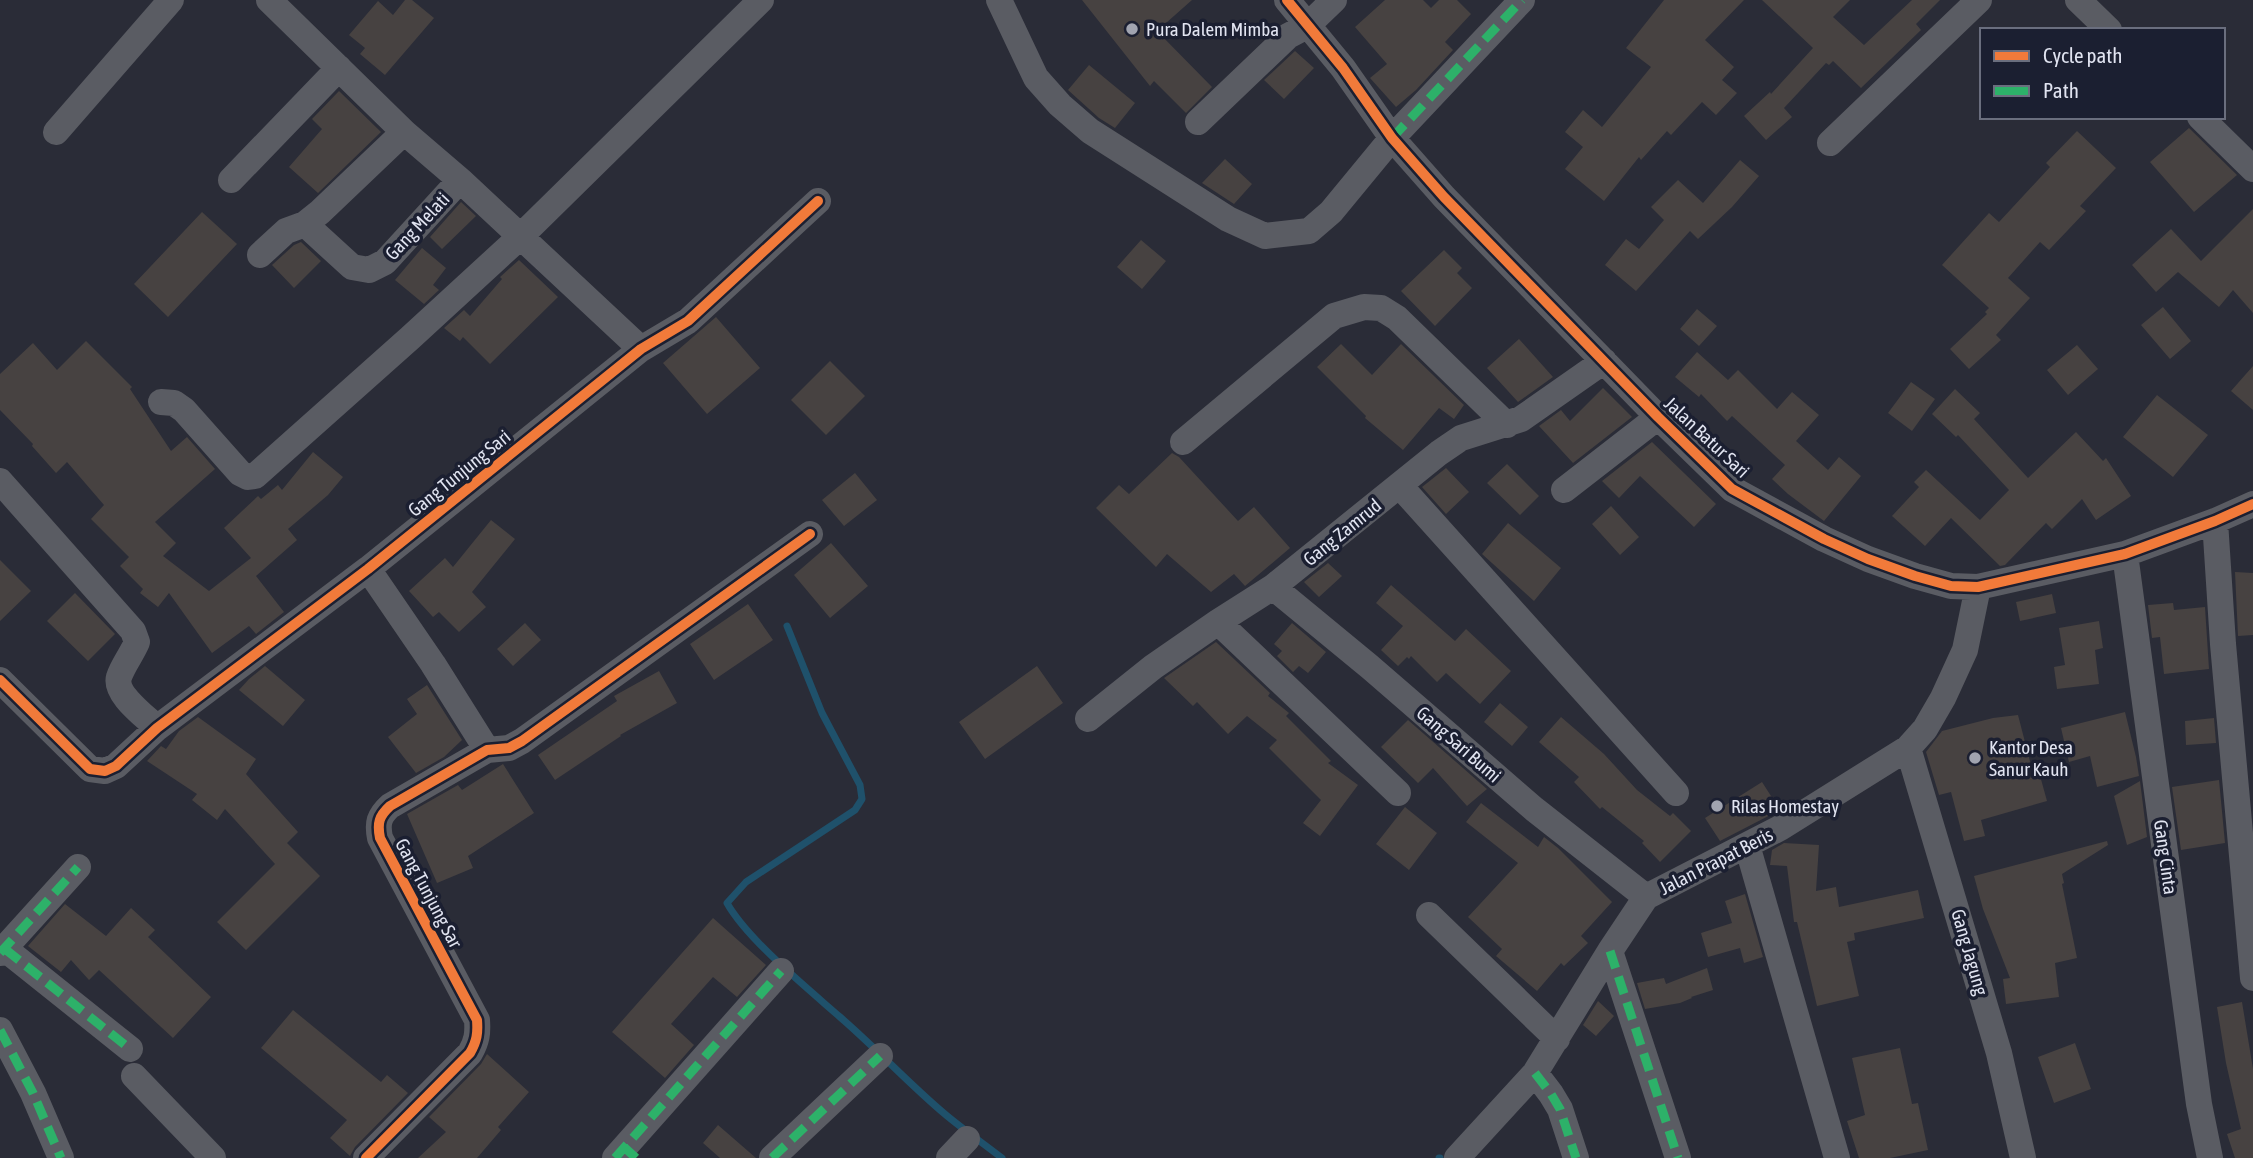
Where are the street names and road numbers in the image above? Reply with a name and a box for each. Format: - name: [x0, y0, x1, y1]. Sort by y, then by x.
- street label: Gang Melati: [380, 188, 454, 264]
- street label: Jalan Batur Sari: [1660, 392, 1754, 482]
- street label: Gang Tunjung Sari: [403, 425, 515, 521]
- street label: Gang Zamrud: [1299, 494, 1385, 570]
- street label: Gang Sari Bumi: [1412, 701, 1506, 787]
- street label: Gang Cinta: [2150, 818, 2182, 896]
- street label: Jalan Prapat Beris: [1656, 823, 1777, 899]
- street label: Gang Tunjung Sar: [391, 835, 467, 952]
- street label: Gang Jagung: [1947, 906, 1993, 998]

